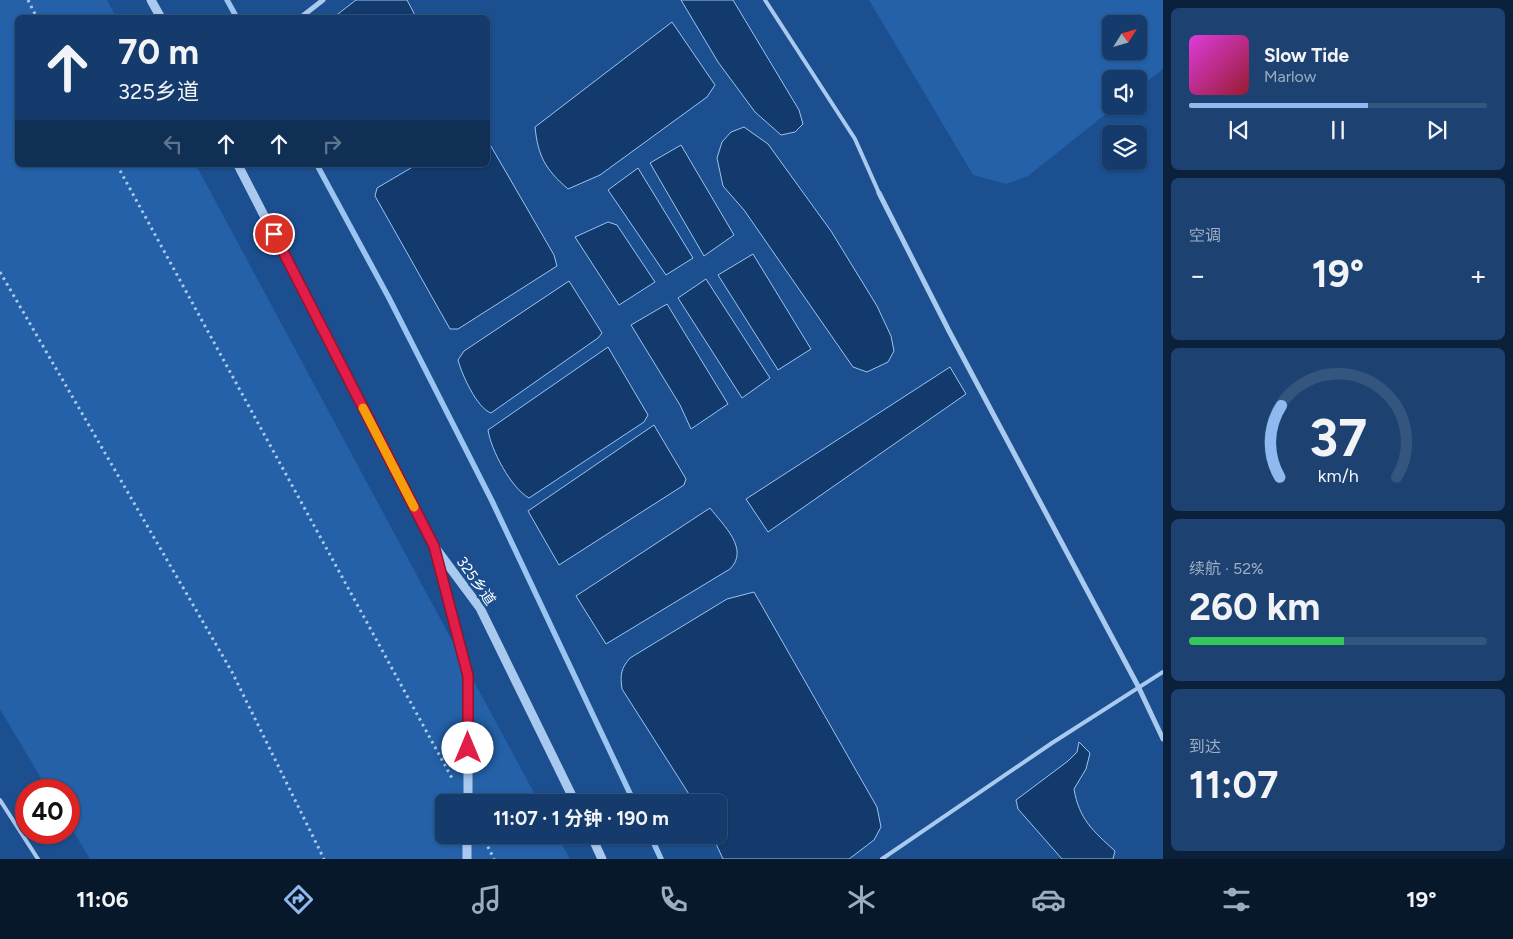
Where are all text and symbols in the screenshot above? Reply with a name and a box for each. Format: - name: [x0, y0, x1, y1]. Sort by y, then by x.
- north arrow: [1102, 15, 1148, 60]
- map controls: [1102, 15, 1147, 170]
- text: 70 m: [118, 31, 199, 73]
- icon: ahead: [35, 35, 100, 100]
- text: Slow Tide: [1264, 44, 1349, 67]
- text: Marlow: [1264, 67, 1316, 86]
- button: sound: [1102, 70, 1147, 115]
- text: 325乡道: [118, 78, 199, 105]
- icon: previous: [1225, 116, 1253, 144]
- icon: pause: [1324, 116, 1352, 144]
- icon: next: [1423, 116, 1451, 144]
- button: layers: [1102, 125, 1147, 170]
- icon: left: [159, 130, 187, 158]
- icon: ahead: [212, 130, 240, 158]
- icon: ahead: [265, 130, 293, 158]
- icon: right: [318, 130, 346, 158]
- pin: [253, 213, 295, 255]
- icon: arrive: [260, 220, 288, 248]
- text: 空调: [1189, 226, 1221, 245]
- text: 19°: [1312, 251, 1364, 297]
- text: −: [1189, 258, 1206, 292]
- text: +: [1470, 258, 1487, 292]
- text: 37: [1309, 407, 1367, 469]
- text: km/h: [1318, 465, 1358, 486]
- street label: 325乡道: [453, 553, 499, 609]
- text: 续航 · 52%: [1189, 559, 1264, 578]
- text: 260 km: [1189, 584, 1320, 630]
- position arrow: [441, 721, 493, 773]
- text: 到达: [1189, 737, 1221, 756]
- text: 11:07: [1189, 762, 1278, 808]
- speed limit sign: 40: [15, 779, 80, 844]
- text: 11:07 · 1 分钟 · 190 m: [493, 807, 669, 830]
- icon: directions: [281, 882, 316, 917]
- icon: music: [469, 882, 504, 917]
- icon: phone: [656, 882, 691, 917]
- icon: climate: [844, 882, 879, 917]
- icon: car: [1031, 882, 1066, 917]
- icon: filters: [1219, 882, 1254, 917]
- text: 11:06: [76, 886, 128, 913]
- text: 19°: [1406, 886, 1437, 913]

